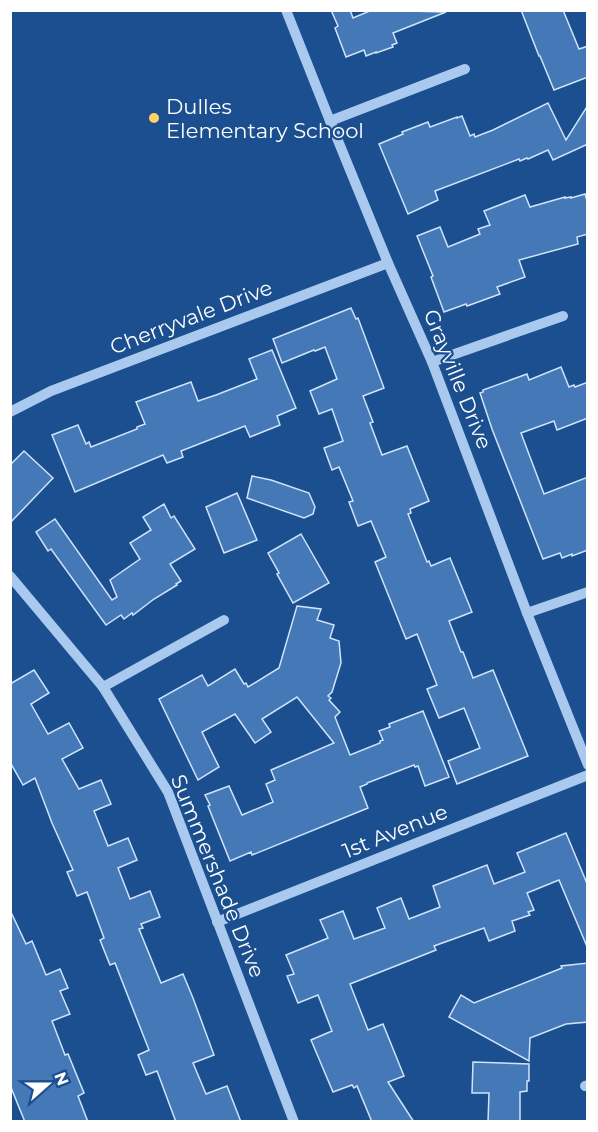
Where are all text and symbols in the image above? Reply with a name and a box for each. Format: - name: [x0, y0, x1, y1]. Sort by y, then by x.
- place label: Dulles Elementary School: [166, 94, 364, 143]
- marker: Dulles Elementary School: [147, 111, 161, 125]
- street label: Cherryvale Drive: [106, 275, 276, 359]
- street label: Grayville Drive: [419, 305, 497, 453]
- street label: Summershade Drive: [166, 771, 270, 981]
- street label: 1st Avenue: [339, 799, 451, 863]
- north arrow: [18, 1054, 78, 1114]
- text: N: [50, 1069, 73, 1088]

